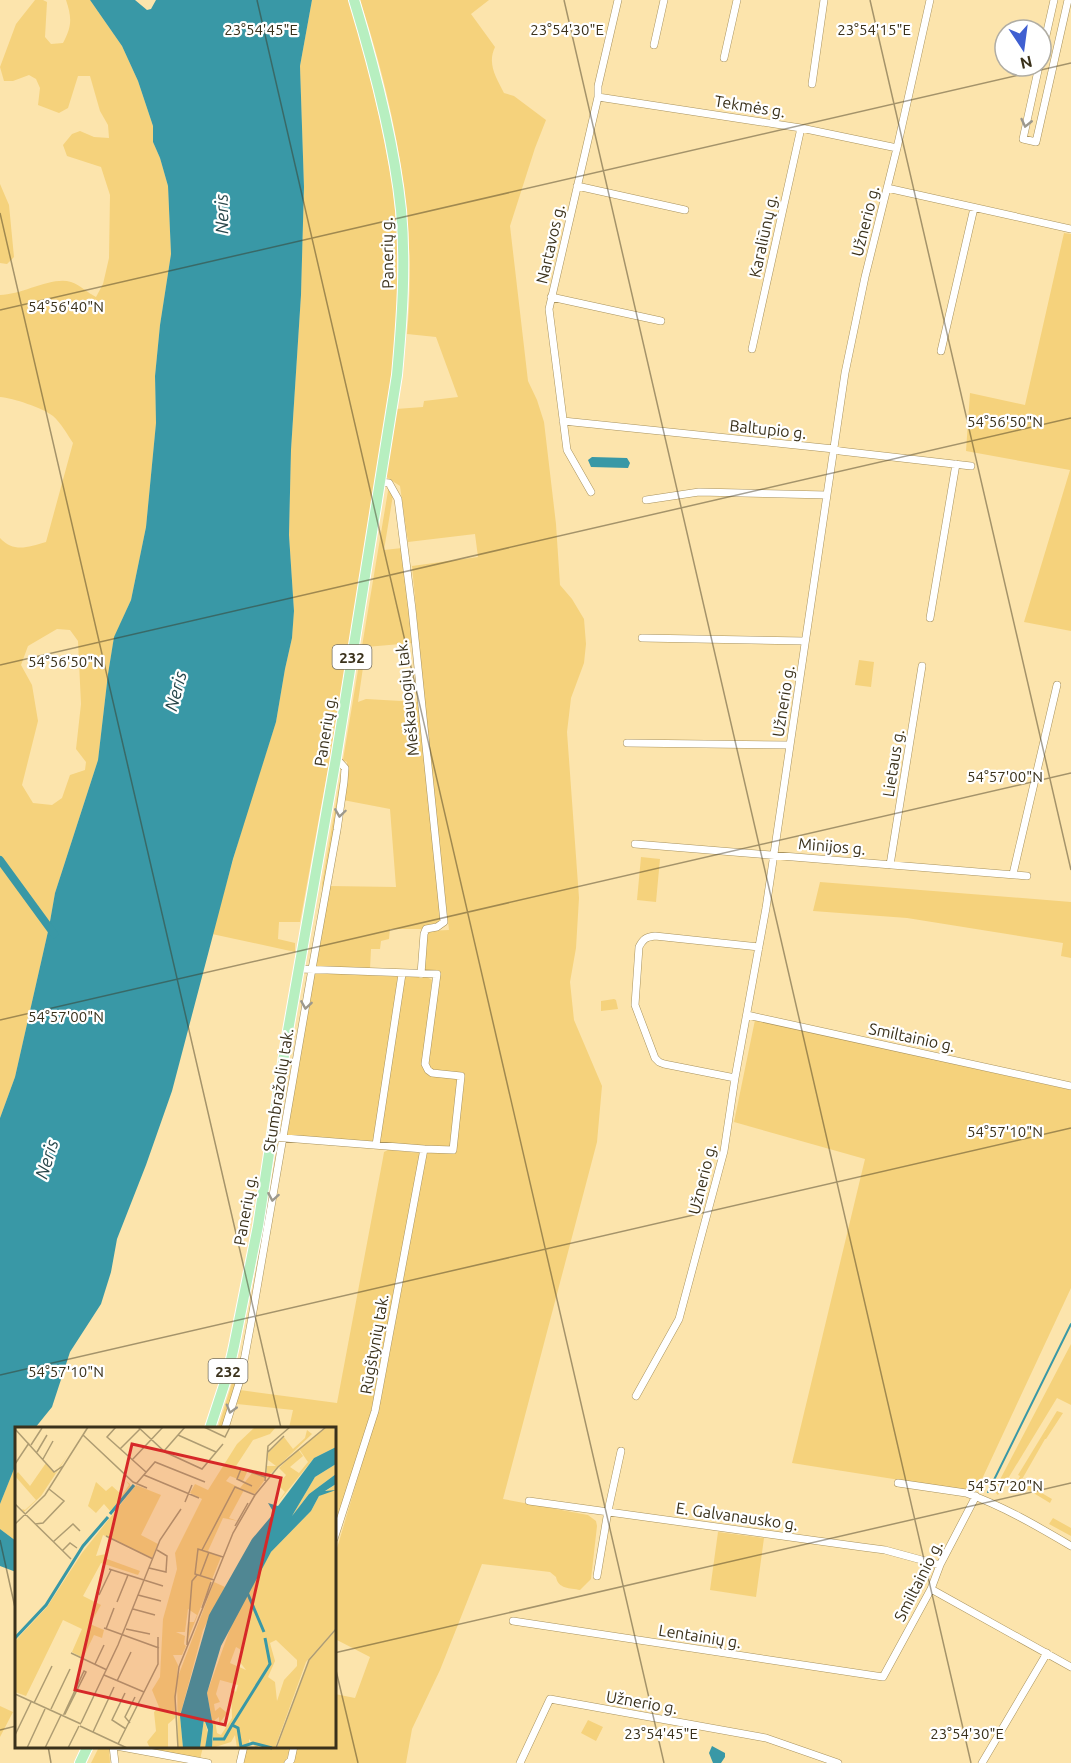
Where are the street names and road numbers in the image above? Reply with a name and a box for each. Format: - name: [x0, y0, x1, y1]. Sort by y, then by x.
- street label: Tekmės g.: [713, 92, 787, 120]
- street label: Užnerio g.: [848, 184, 882, 258]
- street label: Karaliūnų g.: [745, 193, 781, 279]
- street label: Nartavos g.: [532, 202, 568, 286]
- street label: Panerių g.: [377, 217, 397, 289]
- street label: Baltupio g.: [729, 416, 807, 442]
- street label: Meškauogių tak.: [392, 639, 422, 757]
- road number: 232: [332, 645, 372, 669]
- street label: Užnerio g.: [768, 664, 798, 738]
- street label: Panerių g.: [311, 694, 339, 768]
- street label: Lietaus g.: [879, 728, 907, 798]
- street label: Minijos g.: [797, 834, 867, 858]
- street label: Smiltainio g.: [867, 1019, 957, 1055]
- street label: Stumbražolių tak.: [259, 1027, 297, 1153]
- street label: Užnerio g.: [685, 1142, 719, 1216]
- street label: Panerių g.: [230, 1173, 260, 1247]
- street label: Rūgštynių tak.: [356, 1292, 392, 1396]
- road number: 232: [208, 1359, 248, 1383]
- street label: E. Galvanausko g.: [675, 1499, 799, 1533]
- street label: Smiltainio g.: [890, 1538, 946, 1624]
- street label: Lentainių g.: [657, 1621, 743, 1651]
- street label: Užnerio g.: [605, 1687, 679, 1717]

